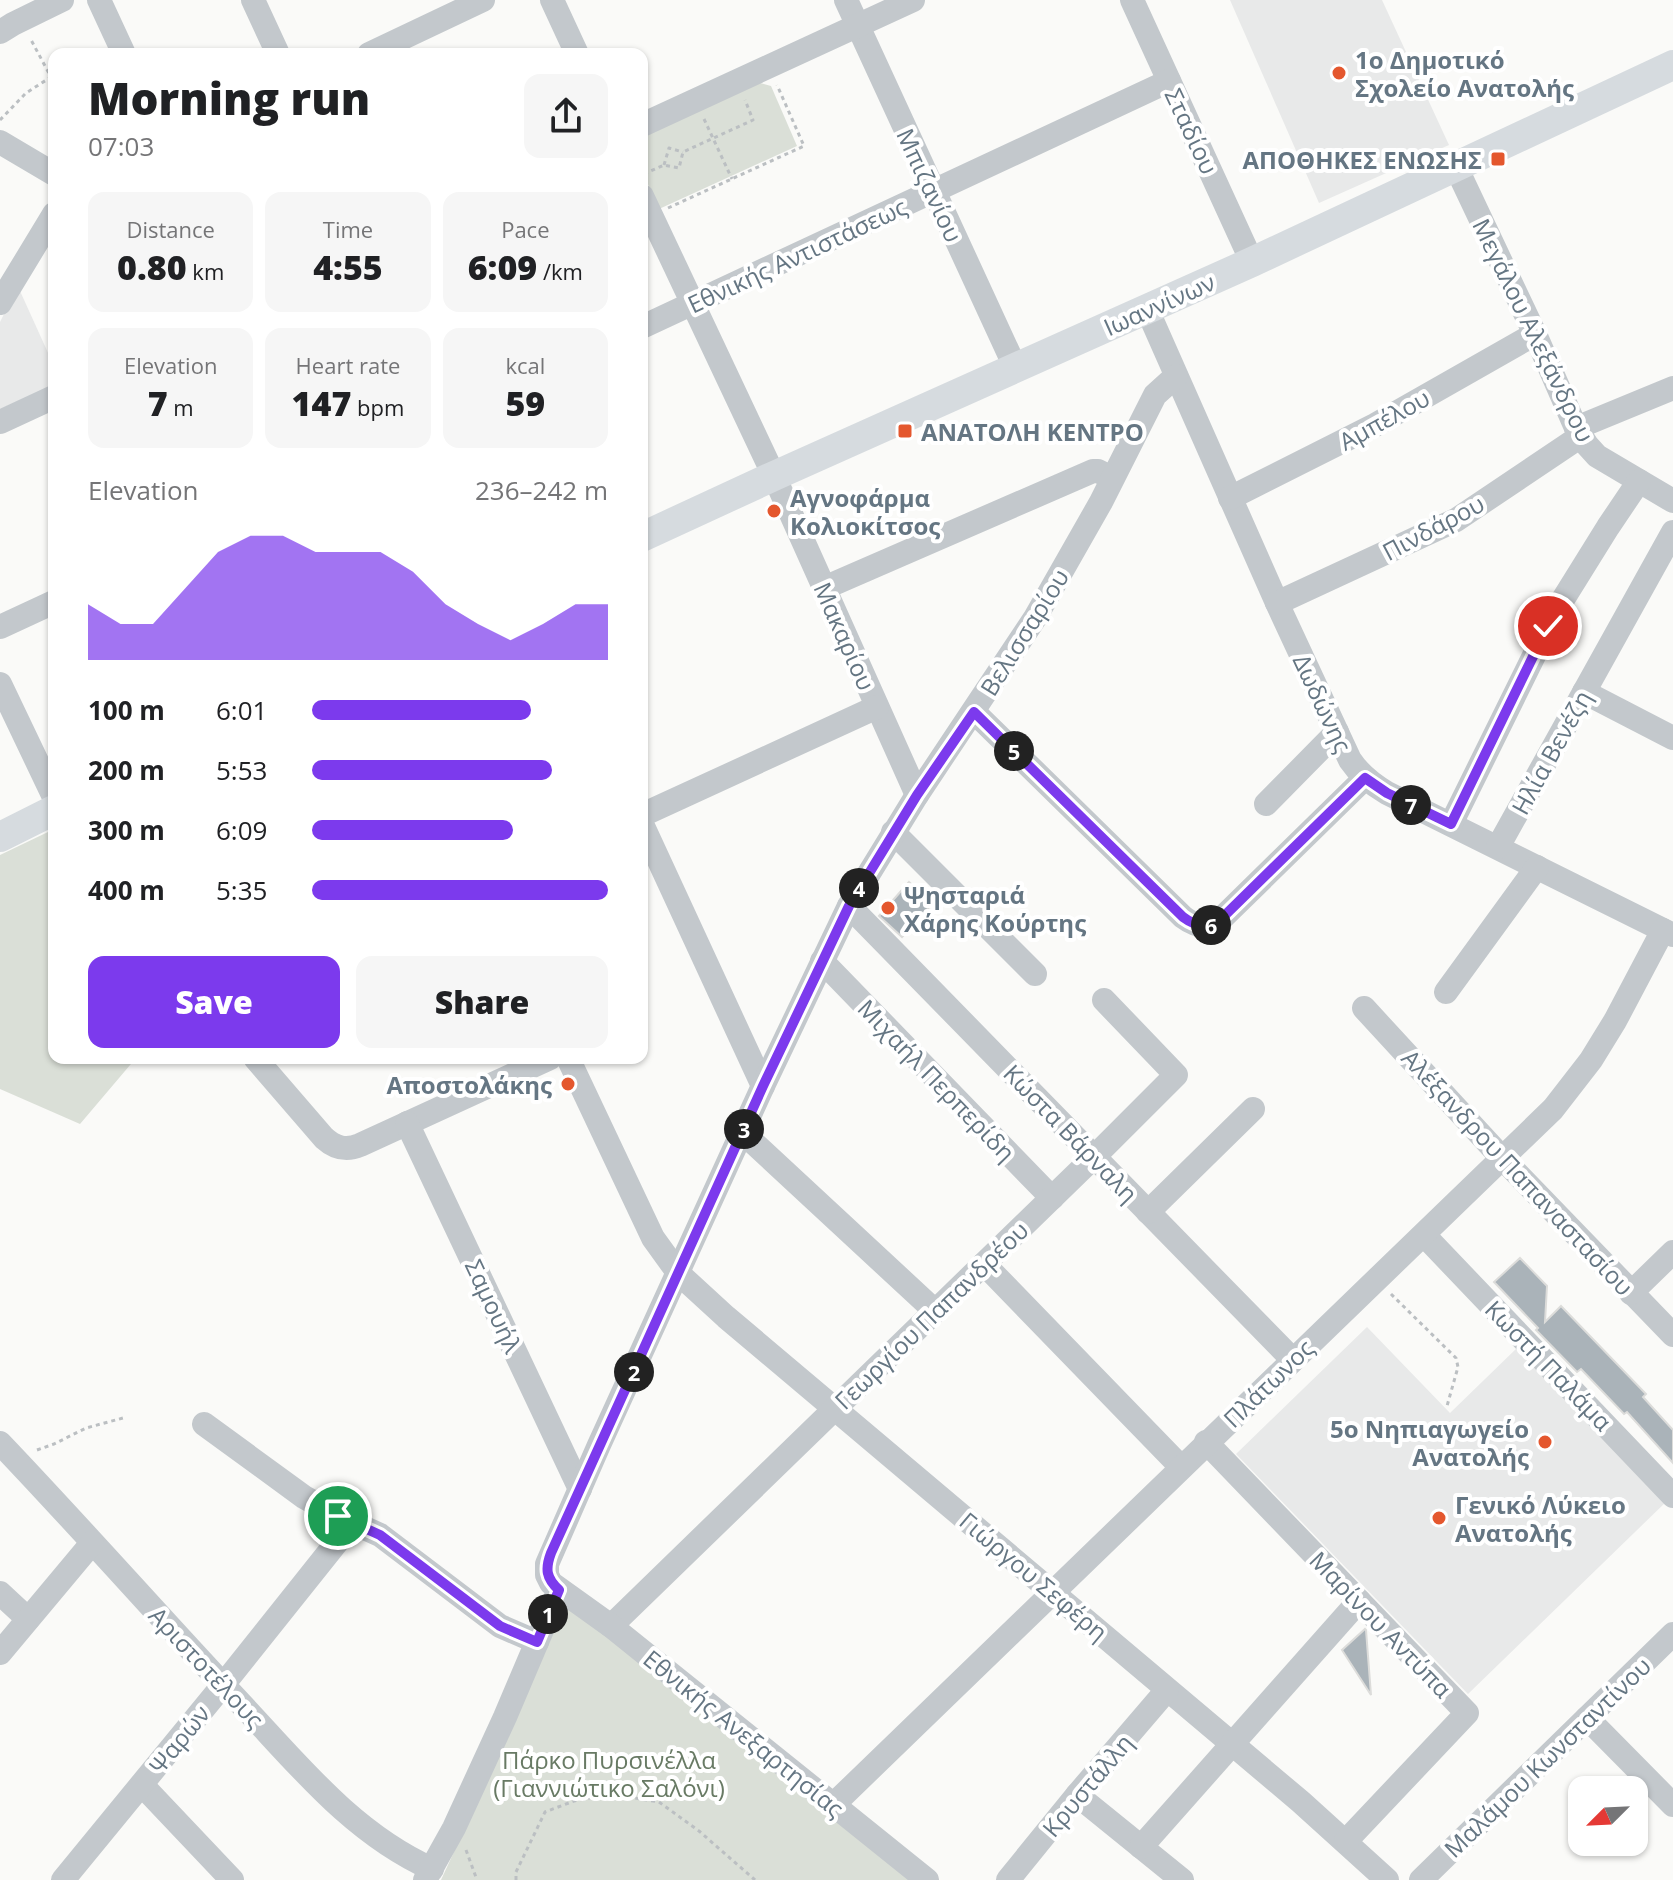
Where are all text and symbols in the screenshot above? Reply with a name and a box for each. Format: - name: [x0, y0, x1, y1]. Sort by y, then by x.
- place label: 1ο Δημοτικό Σχολείο Ανατολής: [1355, 43, 1574, 104]
- marker: 1ο Δημοτικό Σχολείο Ανατολής: [1330, 64, 1348, 82]
- text: Morning run: [88, 68, 370, 128]
- button: share: [524, 74, 608, 158]
- street label: Σταδίου: [1158, 83, 1226, 179]
- street label: Μπιζανίου: [889, 123, 971, 247]
- text: 07:03: [88, 128, 154, 164]
- place label: ΑΠΟΘΗΚΕΣ ΕΝΩΣΗΣ: [1243, 143, 1482, 176]
- marker: ΑΠΟΘΗΚΕΣ ΕΝΩΣΗΣ: [1489, 150, 1507, 168]
- street label: Εθνικής Αντιστάσεως: [682, 190, 912, 320]
- street label: Μεγάλου Αλεξάνδρου: [1466, 213, 1602, 447]
- text: Distance: [126, 214, 215, 244]
- text: Time: [323, 214, 373, 244]
- text: Pace: [501, 214, 550, 244]
- text: 0.80: [117, 244, 187, 290]
- text: 4:55: [313, 244, 383, 290]
- text: 6:09: [468, 244, 537, 290]
- text: km: [187, 256, 224, 286]
- text: /km: [537, 256, 583, 286]
- street label: Ιωαννίνων: [1098, 265, 1220, 343]
- text: Elevation: [124, 350, 217, 380]
- text: Heart rate: [296, 350, 400, 380]
- text: kcal: [505, 350, 545, 380]
- text: 7: [148, 380, 168, 426]
- text: 147: [292, 380, 351, 426]
- text: 59: [505, 380, 545, 426]
- street label: Αμπέλου: [1333, 381, 1435, 457]
- text: m: [168, 392, 194, 422]
- text: bpm: [351, 392, 404, 422]
- place label: ΑΝΑΤΟΛΗ ΚΕΝΤΡΟ: [921, 415, 1144, 448]
- marker: ΑΝΑΤΟΛΗ ΚΕΝΤΡΟ: [896, 422, 914, 440]
- text: Elevation: [88, 472, 198, 508]
- text: 236–242 m: [475, 472, 608, 508]
- place label: Αγνοφάρμα Κολιοκίτσος: [790, 481, 940, 542]
- street label: Πινδάρου: [1376, 486, 1490, 568]
- marker: Αγνοφάρμα Κολιοκίτσος: [765, 502, 783, 520]
- street label: Βελισσαρίου: [972, 562, 1076, 702]
- street label: Μακαρίου: [807, 577, 883, 695]
- pin: [1514, 592, 1582, 660]
- icon: check: [1526, 604, 1570, 648]
- street label: Δωδώνης: [1286, 649, 1360, 757]
- street label: Ηλία Βενέζη: [1503, 684, 1599, 820]
- text: 100 m: [88, 692, 165, 728]
- text: 6:01: [216, 692, 267, 728]
- pin: 5: [994, 731, 1034, 771]
- text: 5: [1008, 736, 1020, 766]
- text: 200 m: [88, 752, 165, 788]
- text: 5:53: [216, 752, 267, 788]
- pin: 7: [1391, 785, 1431, 825]
- text: 7: [1405, 790, 1417, 820]
- text: 300 m: [88, 812, 165, 848]
- text: 6:09: [216, 812, 267, 848]
- pin: 4: [839, 868, 879, 908]
- text: 400 m: [88, 872, 165, 908]
- text: 5:35: [216, 872, 267, 908]
- text: 4: [853, 873, 865, 903]
- place label: Ψησταριά Χάρης Κούρτης: [904, 878, 1086, 939]
- marker: Ψησταριά Χάρης Κούρτης: [879, 899, 897, 917]
- pin: 6: [1191, 905, 1231, 945]
- text: 6: [1205, 910, 1217, 940]
- button: Save: [88, 956, 340, 1048]
- button: Share: [356, 956, 608, 1048]
- street label: Μιχαήλ Περπερίδη: [851, 992, 1023, 1168]
- street label: Αλέξανδρου Παπαναστασίου: [1395, 1042, 1641, 1302]
- street label: Κώστα Βάρναλη: [997, 1057, 1145, 1209]
- place label: Αποστολάκης: [387, 1068, 552, 1101]
- marker: Αποστολάκης: [559, 1075, 577, 1093]
- pin: 3: [724, 1109, 764, 1149]
- text: 3: [738, 1114, 750, 1144]
- street label: Γεωργίου Παπανδρέου: [827, 1214, 1035, 1416]
- street label: Σαμουήλ: [458, 1254, 530, 1358]
- street label: Κωστή Παλάμα: [1478, 1293, 1620, 1438]
- street label: Πλάτωνος: [1216, 1332, 1320, 1434]
- pin: 2: [614, 1352, 654, 1392]
- text: 2: [628, 1357, 640, 1387]
- place label: 5ο Νηπιαγωγείο Ανατολής: [1330, 1412, 1529, 1473]
- marker: 5ο Νηπιαγωγείο Ανατολής: [1536, 1433, 1554, 1451]
- pin: [304, 1482, 372, 1550]
- place label: Γενικό Λύκειο Ανατολής: [1455, 1488, 1626, 1549]
- icon: arrive: [316, 1494, 360, 1538]
- street label: Γιώργου Σεφέρη: [953, 1504, 1115, 1648]
- marker: Γενικό Λύκειο Ανατολής: [1430, 1509, 1448, 1527]
- street label: Μαρίνου Αντύπα: [1303, 1544, 1460, 1705]
- pin: 1: [528, 1594, 568, 1634]
- street label: Αριστοτέλους: [142, 1599, 272, 1735]
- text: 1: [542, 1599, 554, 1629]
- street label: Εθνικής Ανεξαρτησίας: [637, 1642, 851, 1824]
- street label: Μαλάμου Κωνσταντίνου: [1436, 1649, 1658, 1865]
- street label: Ψαρών: [141, 1698, 217, 1780]
- street label: Κρυστάλλη: [1034, 1727, 1140, 1843]
- park label: Πάρκο Πυρσινέλλα (Γιαννιώτικο Σαλόνι): [493, 1743, 725, 1804]
- north arrow: [1568, 1776, 1648, 1856]
- map controls: [1568, 1776, 1648, 1856]

